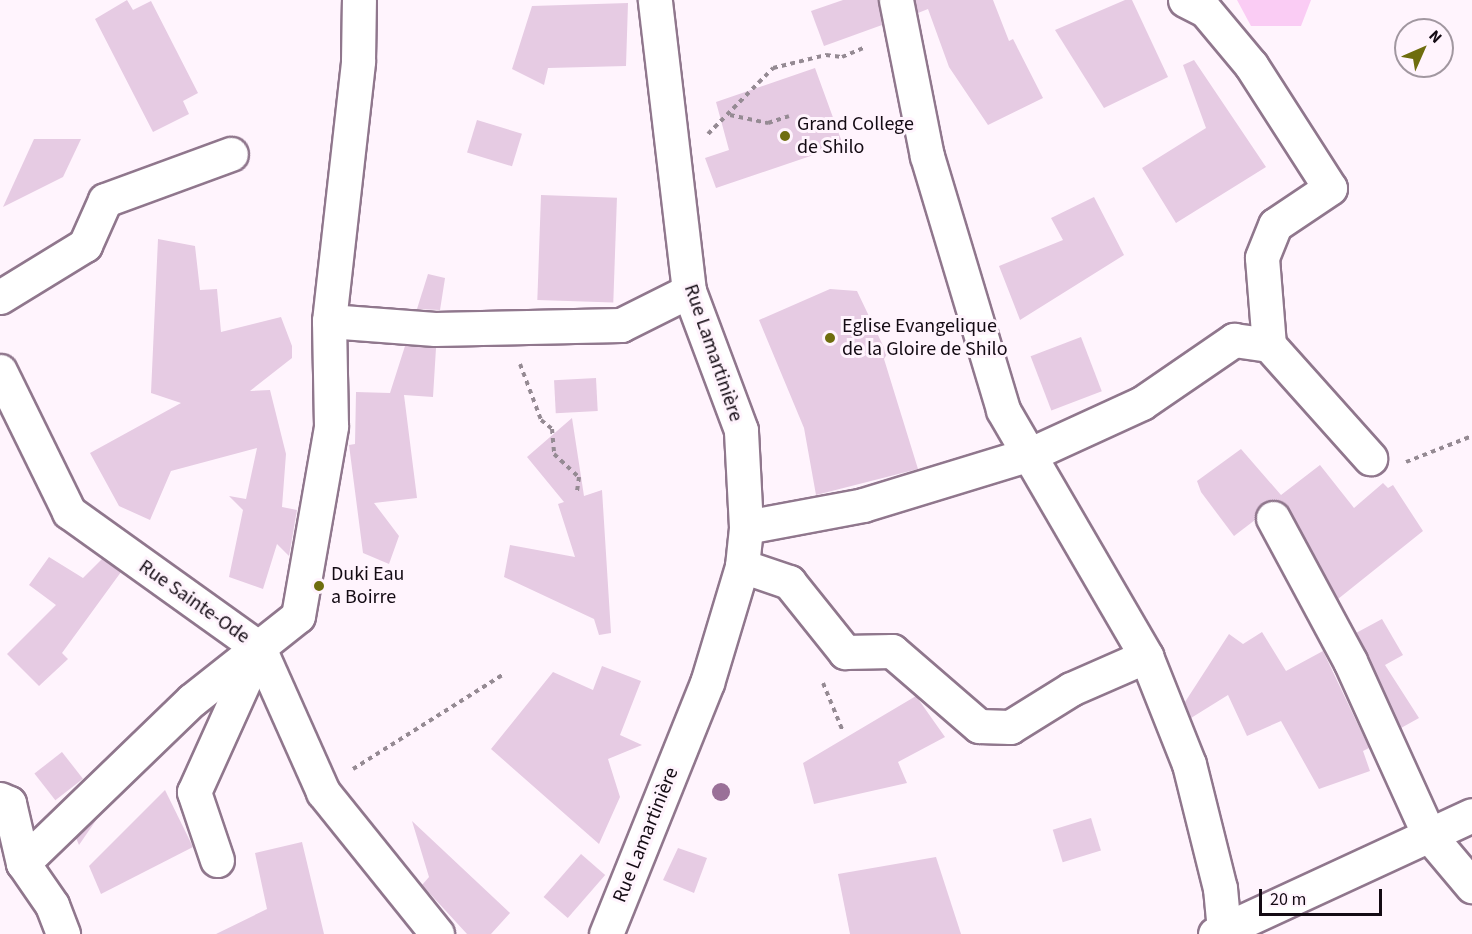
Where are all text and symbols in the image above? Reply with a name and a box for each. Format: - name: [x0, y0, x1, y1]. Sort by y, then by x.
- north arrow: [1394, 18, 1454, 78]
- text: N: [1424, 25, 1447, 48]
- place label: Grand College de Shilo: [797, 112, 914, 159]
- marker: Grand College de Shilo: [778, 129, 792, 143]
- street label: Rue Lamartinière: [678, 281, 748, 425]
- place label: Eglise Evangelique de la Gloire de Shilo: [842, 314, 1007, 361]
- marker: Eglise Evangelique de la Gloire de Shilo: [823, 331, 837, 345]
- street label: Rue Sainte-Ode: [134, 555, 254, 649]
- place label: Duki Eau a Boirre: [331, 562, 404, 609]
- marker: Duki Eau a Boirre: [312, 579, 326, 593]
- street label: Rue Lamartinière: [608, 764, 684, 906]
- scale bar: [1262, 877, 1385, 915]
- text: 20 m: [1270, 887, 1306, 912]

